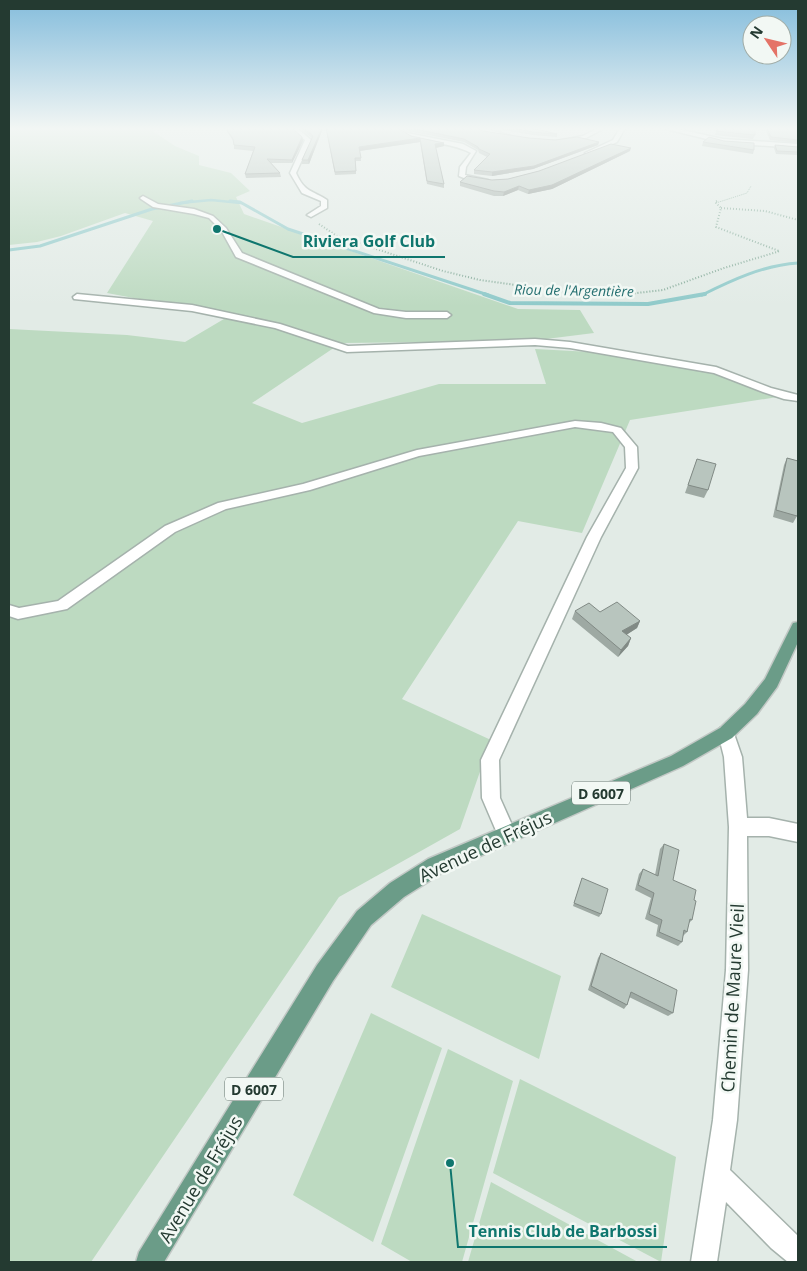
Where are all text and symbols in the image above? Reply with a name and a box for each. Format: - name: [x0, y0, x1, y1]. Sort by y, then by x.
- north arrow: [742, 15, 792, 65]
- text: N: [745, 22, 767, 42]
- callout: Riviera Golf Club: [293, 226, 445, 257]
- text: Riviera Golf Club: [303, 230, 435, 252]
- water label: Riou de l'Argentière: [514, 279, 634, 301]
- road number: D 6007: [572, 781, 630, 804]
- street label: Avenue de Fréjus: [415, 805, 555, 887]
- street label: Chemin de Maure Vieil: [715, 903, 749, 1093]
- road number: D 6007: [225, 1078, 283, 1100]
- street label: Avenue de Fréjus: [153, 1111, 247, 1247]
- callout: Tennis Club de Barbossi: [458, 1216, 667, 1247]
- text: Tennis Club de Barbossi: [469, 1220, 657, 1242]

